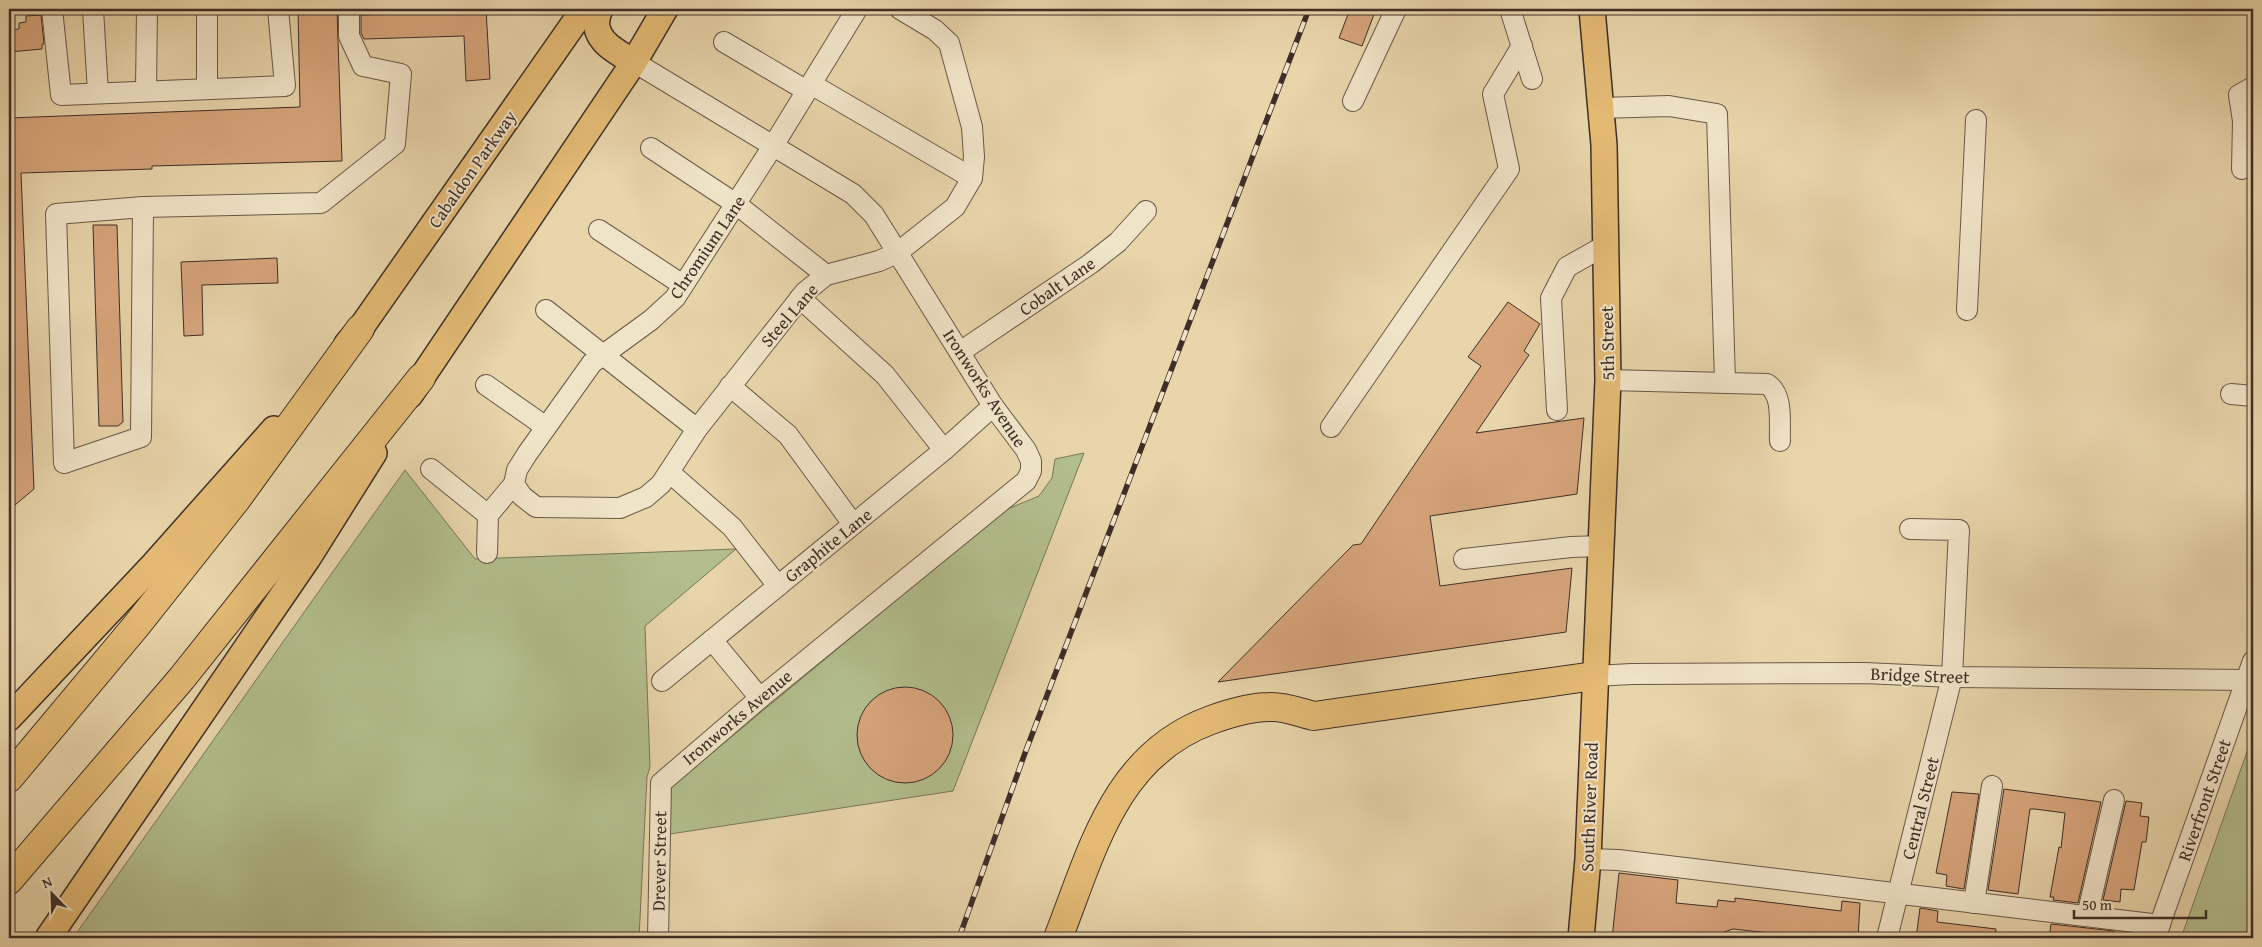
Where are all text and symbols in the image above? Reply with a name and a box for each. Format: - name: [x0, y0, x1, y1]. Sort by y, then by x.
- street label: Cabaldon Parkway: [421, 104, 523, 234]
- street label: Chromium Lane: [662, 190, 752, 304]
- street label: Cobalt Lane: [1013, 250, 1101, 322]
- street label: Steel Lane: [754, 277, 824, 353]
- street label: 5th Street: [1593, 305, 1621, 381]
- street label: Ironworks Avenue: [936, 323, 1034, 453]
- street label: Graphite Lane: [778, 501, 878, 589]
- street label: Bridge Street: [1870, 660, 1971, 690]
- street label: Ironworks Avenue: [676, 663, 798, 771]
- street label: Riverfront Street: [2170, 735, 2238, 865]
- street label: South River Road: [1573, 741, 1605, 872]
- street label: Central Street: [1894, 753, 1946, 862]
- street label: Drever Street: [645, 810, 673, 911]
- north arrow: [28, 870, 78, 920]
- text: N: [39, 871, 56, 893]
- scale bar: [2074, 887, 2207, 919]
- text: 50 m: [2082, 894, 2113, 915]

